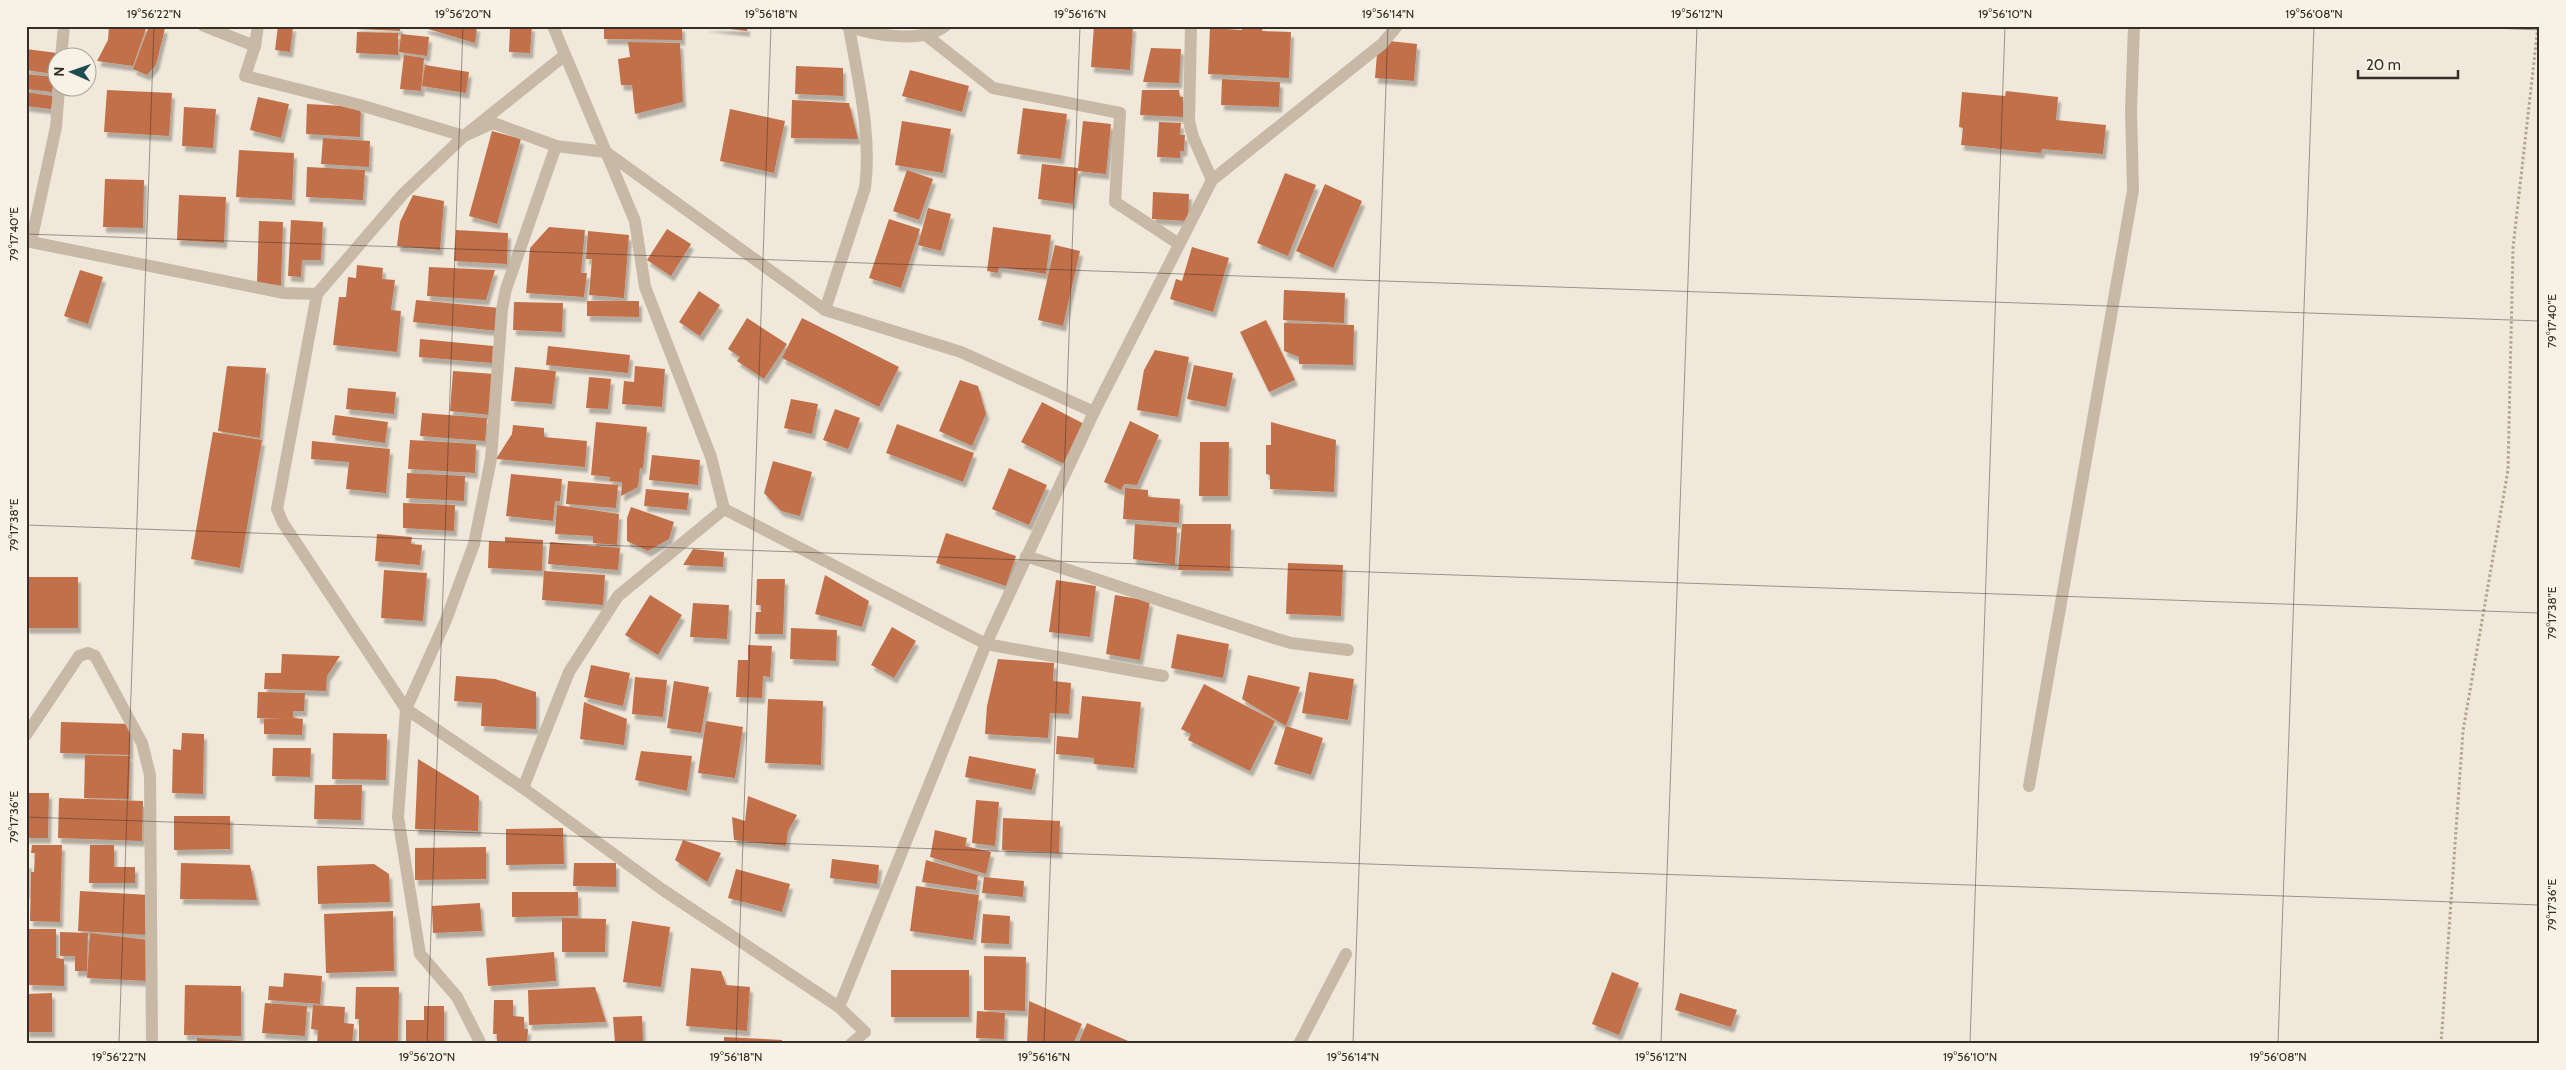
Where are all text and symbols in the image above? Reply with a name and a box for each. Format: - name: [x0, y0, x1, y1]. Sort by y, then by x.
- text: 19°56'22"N: [127, 6, 181, 21]
- text: 19°56'20"N: [435, 6, 491, 21]
- text: 19°56'18"N: [744, 6, 798, 21]
- text: 19°56'16"N: [1054, 6, 1106, 21]
- text: 19°56'14"N: [1362, 6, 1414, 21]
- text: 19°56'12"N: [1671, 6, 1723, 21]
- text: 19°56'10"N: [1978, 6, 2032, 21]
- text: 19°56'08"N: [2285, 6, 2343, 21]
- north arrow: [48, 48, 98, 98]
- scale bar: [2358, 48, 2458, 80]
- text: 20 m: [2366, 56, 2401, 74]
- text: N: [50, 66, 68, 77]
- text: 79°17'40"E: [6, 207, 21, 261]
- text: 79°17'40"E: [2544, 294, 2559, 348]
- text: 79°17'38"E: [6, 498, 21, 551]
- text: 79°17'38"E: [2544, 586, 2559, 639]
- text: 79°17'36"E: [6, 791, 21, 843]
- text: 79°17'36"E: [2544, 879, 2559, 931]
- text: 19°56'22"N: [92, 1049, 146, 1064]
- text: 19°56'20"N: [399, 1049, 455, 1064]
- text: 19°56'18"N: [709, 1049, 763, 1064]
- text: 19°56'16"N: [1018, 1049, 1070, 1064]
- text: 19°56'14"N: [1327, 1049, 1379, 1064]
- text: 19°56'12"N: [1635, 1049, 1687, 1064]
- text: 19°56'10"N: [1943, 1049, 1997, 1064]
- text: 19°56'08"N: [2249, 1049, 2307, 1064]

